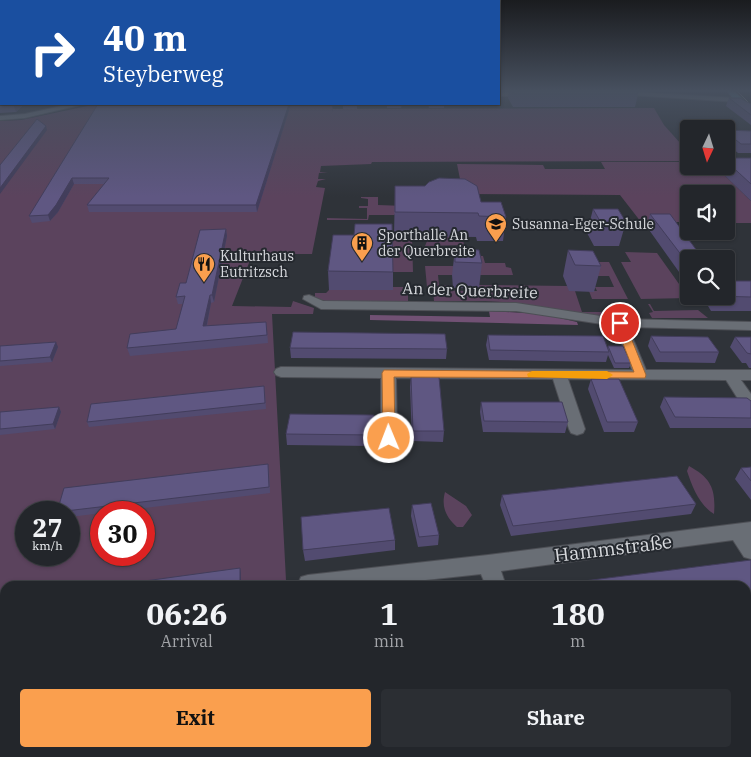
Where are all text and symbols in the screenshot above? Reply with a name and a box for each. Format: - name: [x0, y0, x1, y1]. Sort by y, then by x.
- text: 40 m: [103, 15, 187, 61]
- icon: right: [20, 20, 85, 85]
- text: Steyberweg: [103, 59, 223, 88]
- north arrow: [680, 120, 735, 175]
- map controls: [680, 120, 735, 305]
- button: sound: [680, 185, 735, 240]
- school or university icon: Susanna-Eger-Schule: [484, 212, 508, 243]
- place label: Susanna-Eger-Schule: [512, 215, 654, 233]
- place label: Sporthalle An der Querbreite: [378, 226, 475, 260]
- building icon: Sporthalle An der Querbreite: [350, 231, 374, 262]
- place label: Kulturhaus Eutritzsch: [220, 247, 294, 281]
- button: search: [680, 250, 735, 305]
- restaurant icon: Kulturhaus Eutritzsch: [192, 252, 216, 283]
- street label: An der Querbreite: [402, 278, 538, 302]
- pin: [599, 302, 641, 344]
- icon: arrive: [606, 309, 634, 337]
- position arrow: [362, 411, 414, 463]
- speed limit sign: 30: [90, 501, 155, 566]
- text: 27: [32, 511, 63, 544]
- street label: Hammstraße: [553, 529, 673, 567]
- text: km/h: [32, 538, 63, 553]
- text: 06:26: [146, 594, 227, 633]
- text: 1: [380, 594, 398, 633]
- text: 180: [551, 594, 605, 633]
- text: Arrival: [161, 631, 213, 651]
- text: min: [374, 631, 404, 651]
- text: m: [570, 631, 585, 651]
- button: Exit: [20, 689, 371, 747]
- button: Share: [381, 689, 731, 747]

